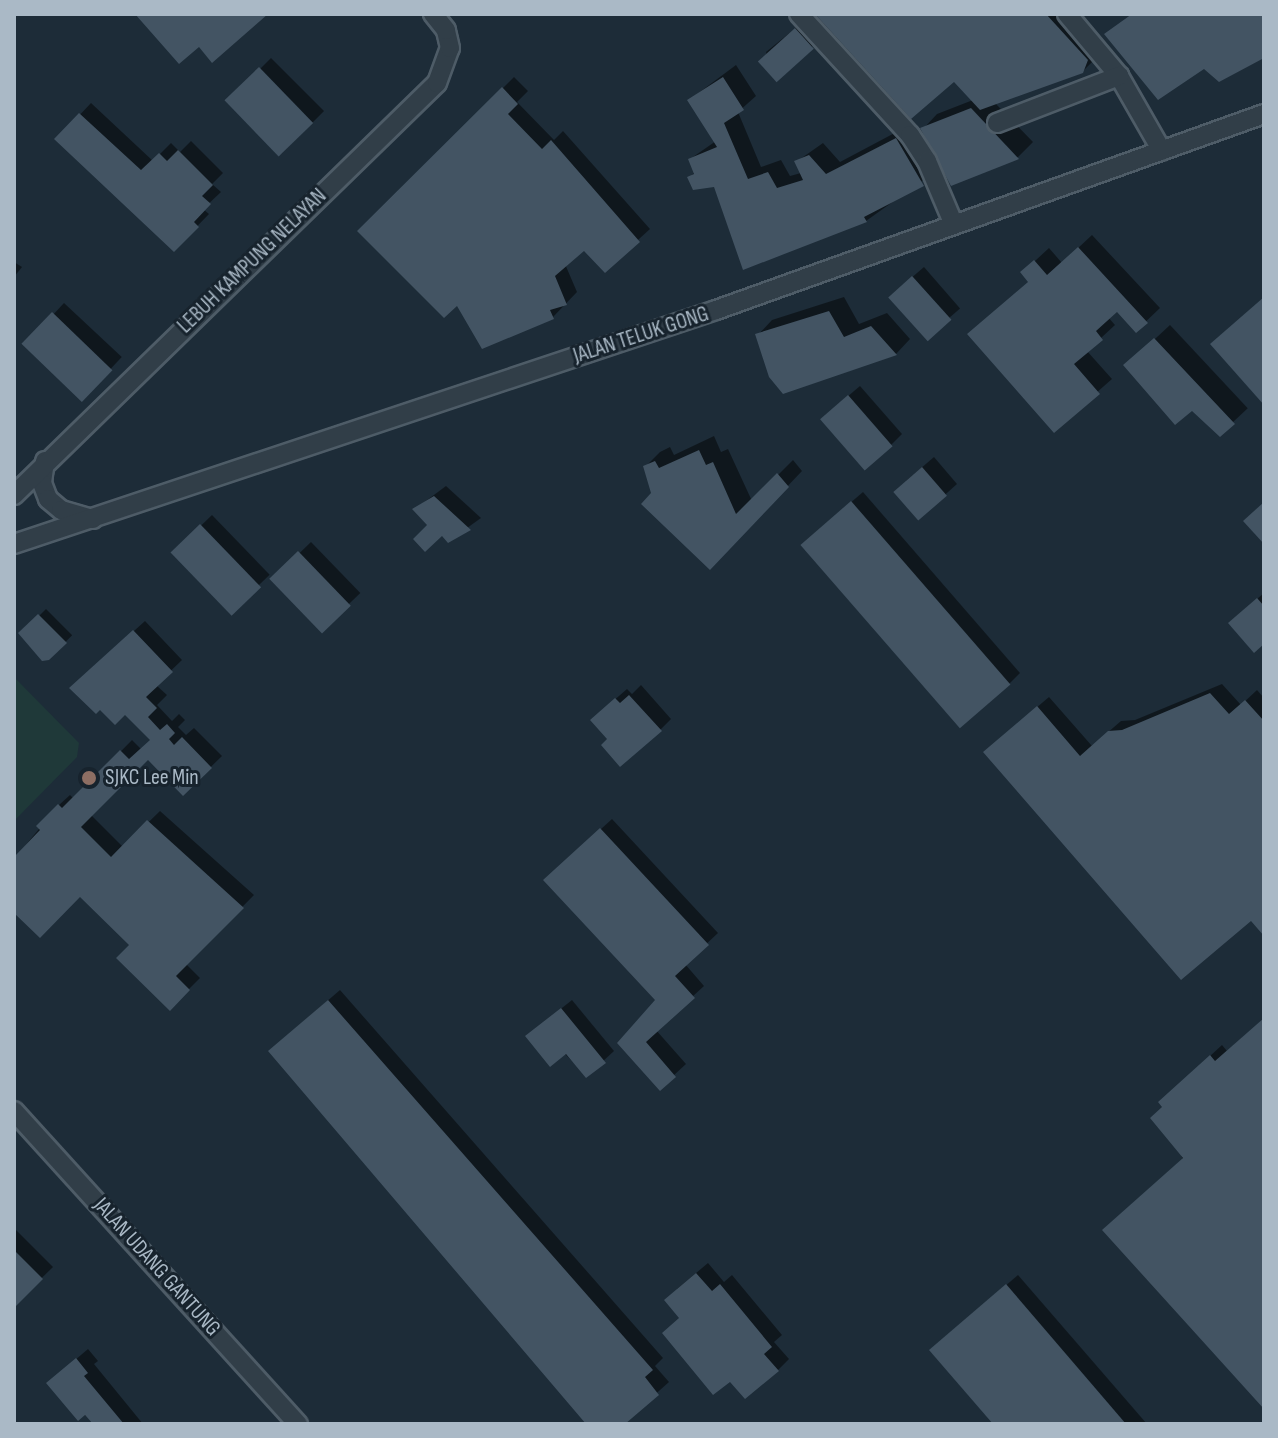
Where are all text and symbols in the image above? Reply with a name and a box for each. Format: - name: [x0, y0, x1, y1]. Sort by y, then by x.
- street label: LEBUH KAMPUNG NELAYAN: [172, 183, 332, 339]
- street label: JALAN TELUK GONG: [570, 301, 712, 369]
- place label: SJKC Lee Min: [105, 765, 199, 791]
- marker: SJKC Lee Min: [80, 769, 98, 787]
- street label: JALAN UDANG GANTUNG: [88, 1193, 226, 1341]

